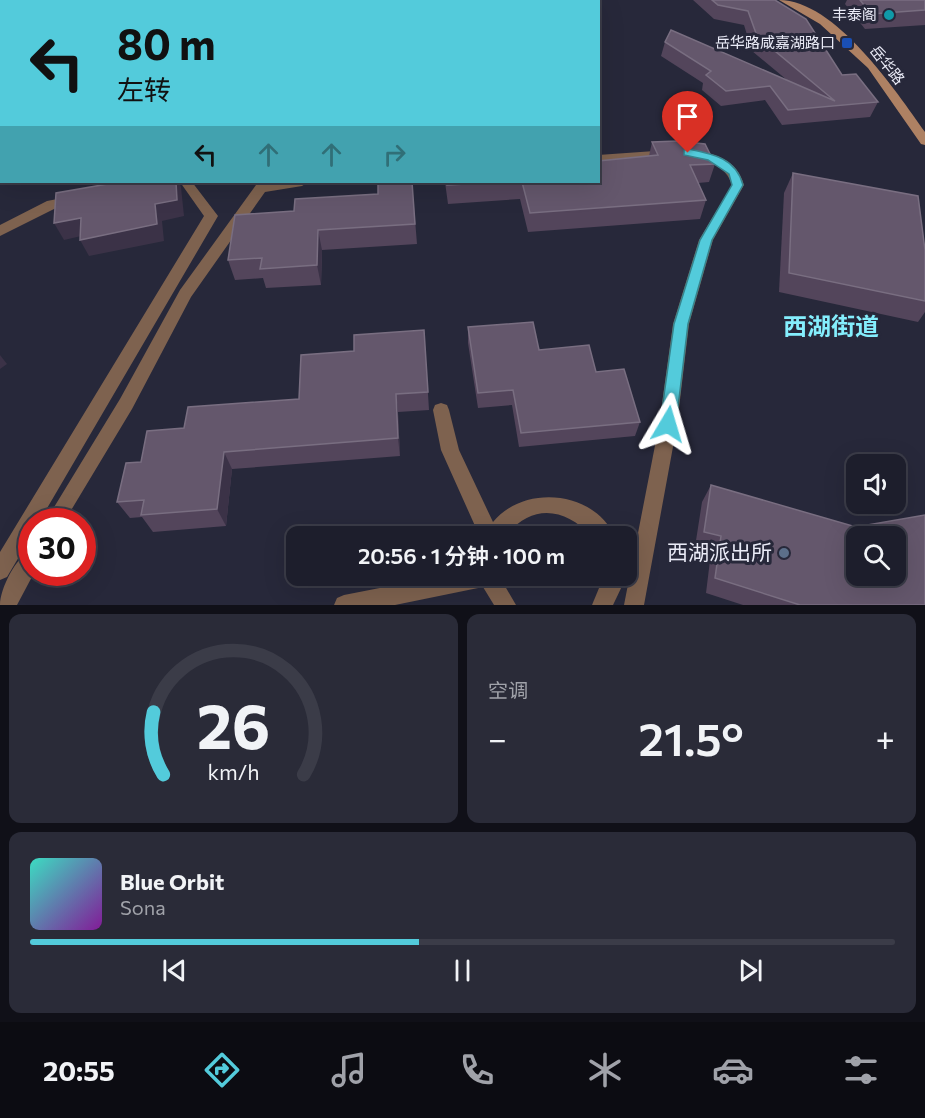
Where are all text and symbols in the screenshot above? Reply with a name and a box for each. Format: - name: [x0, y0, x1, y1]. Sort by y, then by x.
- place label: 丰泰阁: [832, 5, 877, 23]
- marker: 丰泰阁: [882, 8, 896, 22]
- text: 80 m: [117, 17, 216, 69]
- icon: left: [18, 24, 96, 102]
- place label: 岳华路咸嘉湖路口: [715, 33, 835, 51]
- marker: 岳华路咸嘉湖路口: [840, 36, 854, 50]
- street label: 岳华路: [867, 41, 909, 88]
- text: 左转: [117, 73, 171, 106]
- pin: [662, 91, 713, 153]
- icon: arrive: [671, 100, 704, 133]
- icon: left: [189, 138, 222, 171]
- icon: ahead: [252, 138, 285, 171]
- icon: ahead: [315, 138, 348, 171]
- icon: right: [378, 138, 411, 171]
- district label: 西湖街道: [783, 311, 879, 340]
- position arrow: [636, 392, 700, 456]
- map controls: [846, 454, 906, 586]
- button: sound: [846, 454, 906, 514]
- speed limit sign: 30: [18, 508, 96, 586]
- button: search: [846, 526, 906, 586]
- place label: 西湖派出所: [667, 539, 772, 564]
- text: 20:56 · 1 分钟 · 100 m: [358, 542, 565, 569]
- marker: 西湖派出所: [777, 546, 791, 560]
- text: 空调: [488, 678, 528, 702]
- text: 26: [197, 686, 270, 762]
- text: 21.5°: [639, 710, 744, 765]
- text: −: [488, 717, 507, 758]
- text: +: [876, 717, 895, 758]
- text: km/h: [207, 759, 260, 785]
- text: Blue Orbit: [120, 868, 224, 895]
- text: Sona: [120, 895, 166, 919]
- icon: previous: [158, 954, 191, 987]
- icon: pause: [446, 954, 479, 987]
- icon: next: [734, 954, 767, 987]
- icon: directions: [201, 1049, 243, 1091]
- icon: music: [328, 1049, 370, 1091]
- icon: phone: [456, 1049, 498, 1091]
- icon: climate: [584, 1049, 626, 1091]
- icon: car: [712, 1049, 754, 1091]
- icon: filters: [840, 1049, 882, 1091]
- text: 20:55: [43, 1054, 115, 1087]

